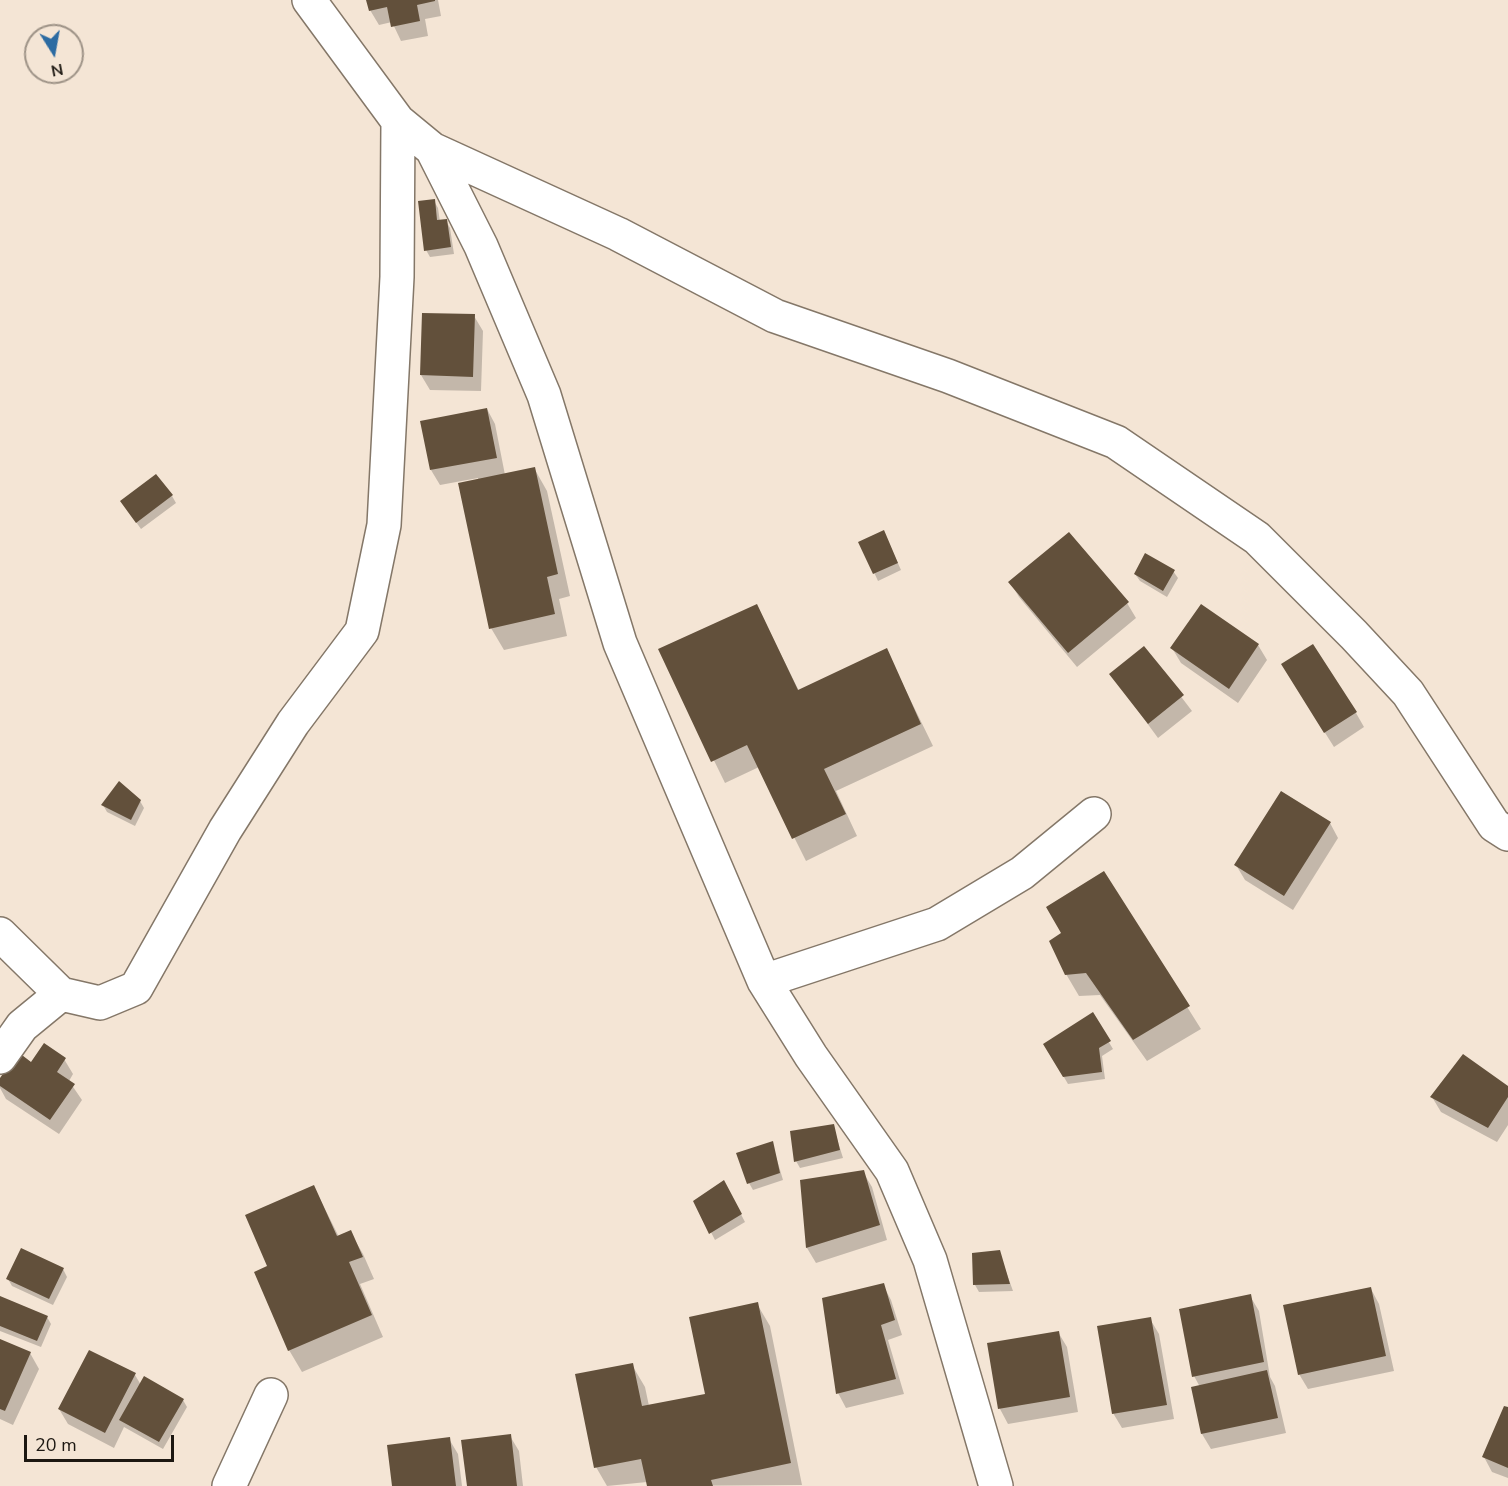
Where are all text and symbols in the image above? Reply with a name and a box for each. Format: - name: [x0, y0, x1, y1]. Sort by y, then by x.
- north arrow: [24, 24, 84, 84]
- text: N: [49, 58, 65, 82]
- scale bar: [27, 1423, 177, 1461]
- text: 20 m: [35, 1433, 77, 1457]

